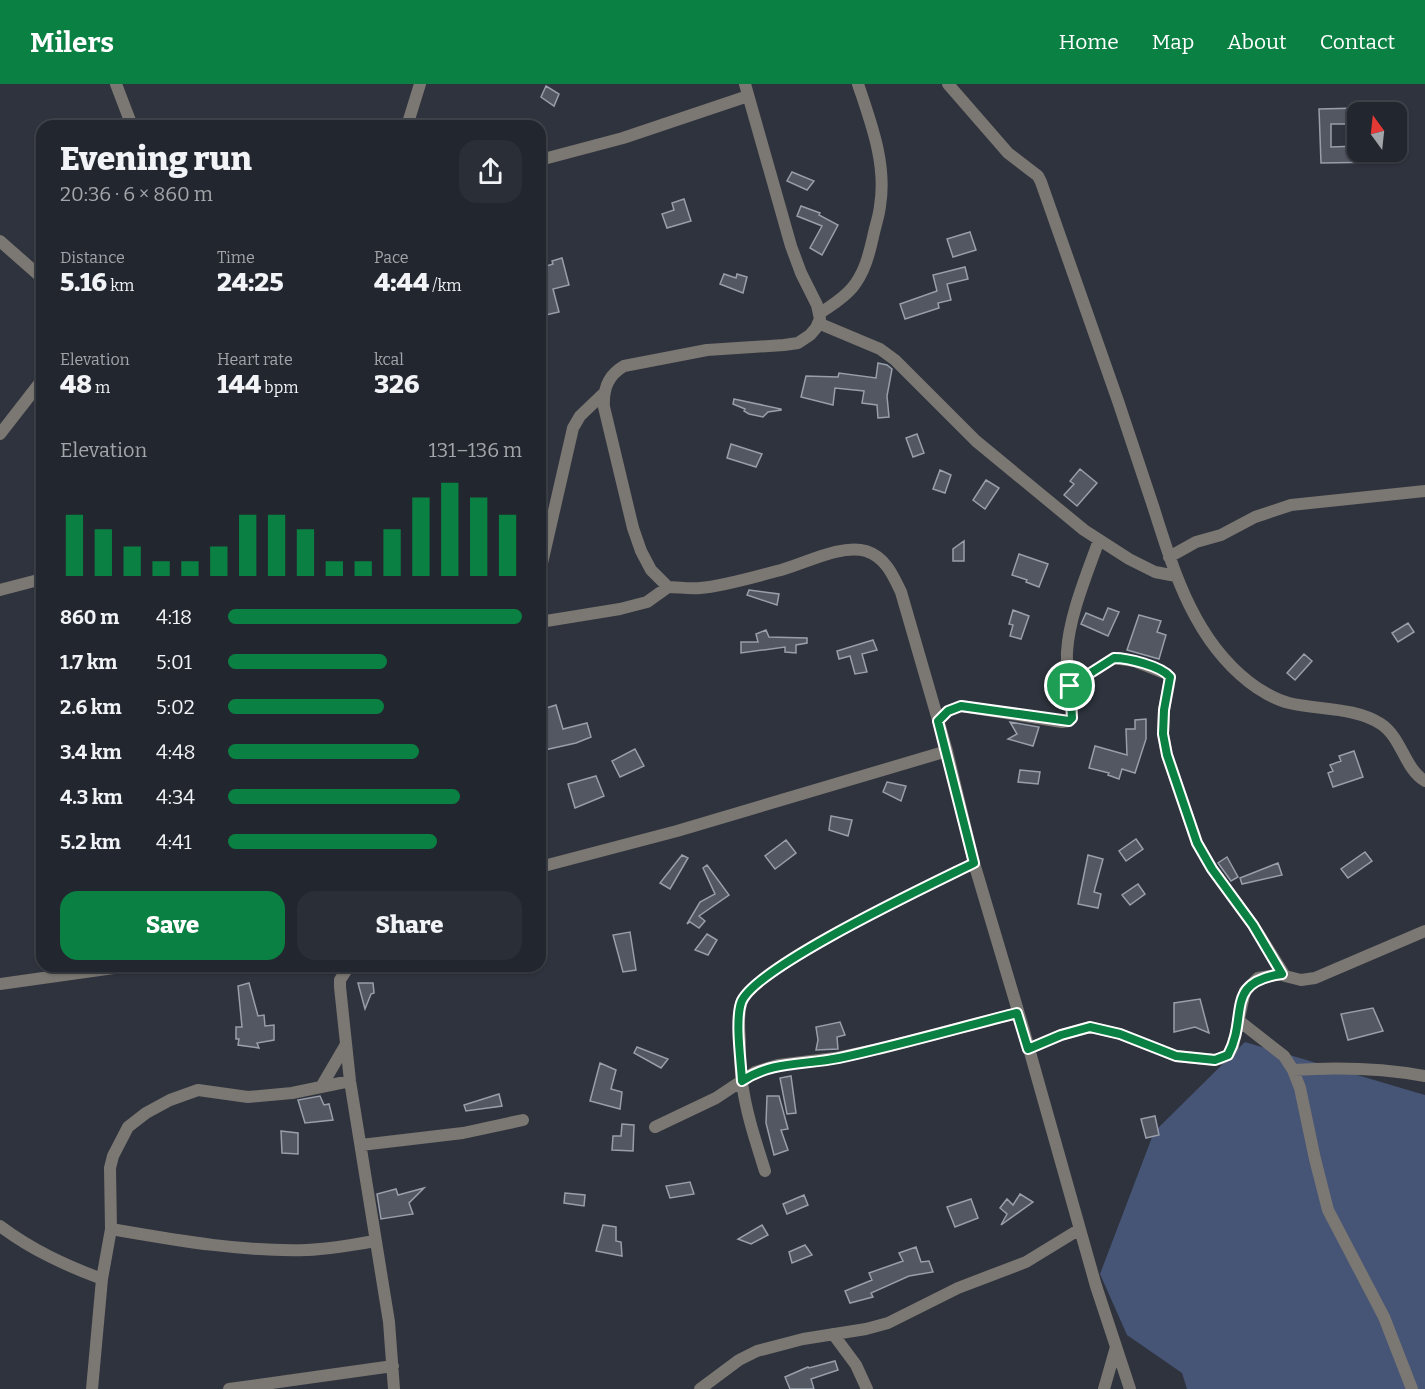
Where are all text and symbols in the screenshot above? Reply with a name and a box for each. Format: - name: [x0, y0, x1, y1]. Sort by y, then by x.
- text: Milers: [30, 26, 114, 59]
- text: Home: [1059, 29, 1119, 55]
- text: Map: [1152, 29, 1194, 55]
- text: About: [1227, 29, 1287, 55]
- text: Contact: [1320, 29, 1395, 55]
- north arrow: [1347, 102, 1407, 162]
- map controls: [1347, 102, 1407, 162]
- text: Evening run: [60, 139, 252, 179]
- button: share: [459, 140, 522, 203]
- text: 20:36 · 6 × 860 m: [60, 182, 213, 206]
- text: Distance: [60, 248, 125, 267]
- text: Time: [217, 248, 255, 267]
- text: Pace: [374, 248, 409, 267]
- text: 5.16: [60, 267, 107, 298]
- text: 24:25: [217, 267, 284, 298]
- text: 4:44: [374, 267, 429, 298]
- text: km: [107, 276, 134, 295]
- text: /km: [429, 276, 462, 295]
- text: Elevation: [60, 350, 130, 369]
- text: Heart rate: [217, 350, 293, 369]
- text: kcal: [374, 350, 404, 369]
- text: 48: [60, 369, 92, 400]
- text: 144: [217, 369, 261, 400]
- text: 326: [374, 369, 419, 400]
- text: m: [92, 378, 110, 397]
- text: bpm: [261, 378, 298, 397]
- text: Elevation: [60, 438, 147, 462]
- text: 131–136 m: [429, 438, 522, 462]
- text: 860 m: [60, 605, 119, 629]
- text: 4:18: [156, 605, 192, 629]
- text: 1.7 km: [60, 650, 117, 674]
- text: 5:01: [156, 650, 192, 674]
- pin: [1044, 660, 1095, 711]
- icon: arrive: [1053, 669, 1086, 702]
- text: 2.6 km: [60, 695, 122, 719]
- text: 5:02: [156, 695, 195, 719]
- text: 3.4 km: [60, 740, 122, 764]
- text: 4:48: [156, 740, 196, 764]
- text: 4.3 km: [60, 785, 123, 809]
- text: 4:34: [156, 785, 195, 809]
- text: 5.2 km: [60, 830, 121, 854]
- text: 4:41: [156, 830, 192, 854]
- button: Save: [60, 891, 285, 960]
- button: Share: [297, 891, 522, 960]

